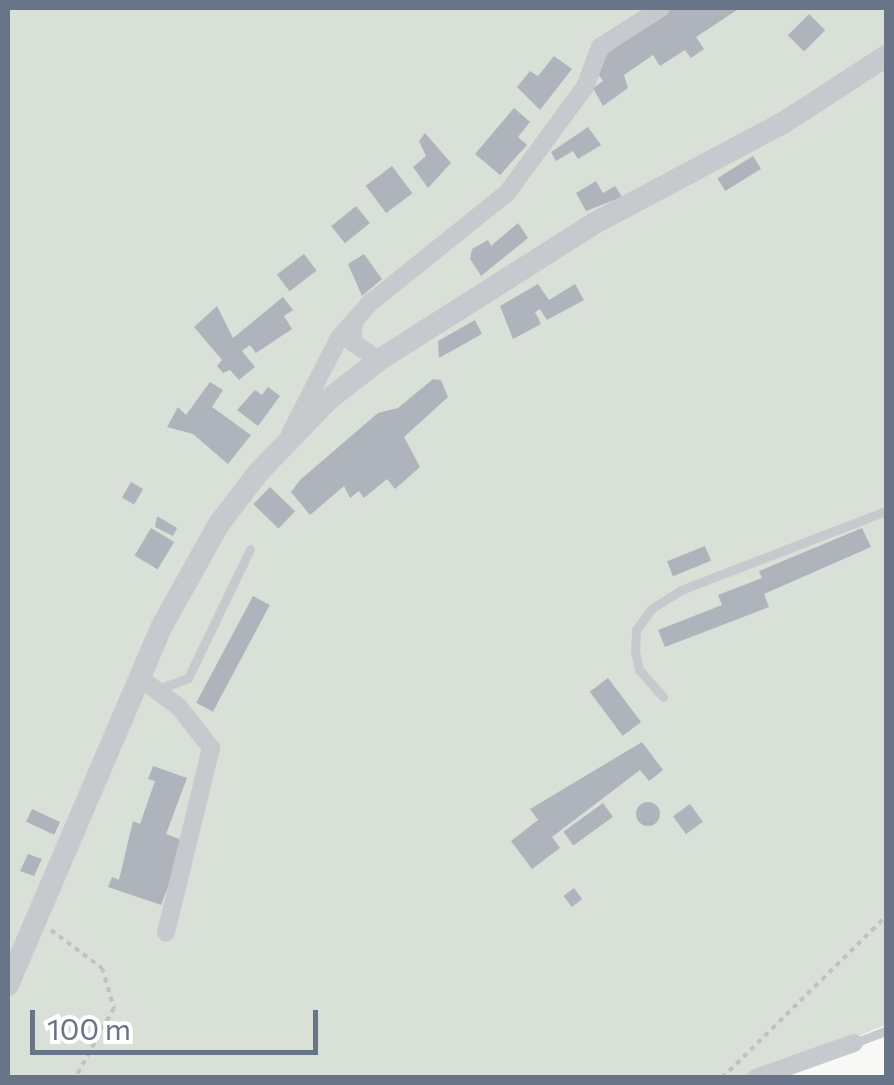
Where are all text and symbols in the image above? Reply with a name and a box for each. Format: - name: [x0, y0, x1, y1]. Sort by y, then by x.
- scale bar: [35, 990, 322, 1052]
- text: 100 m: [47, 1009, 131, 1046]

